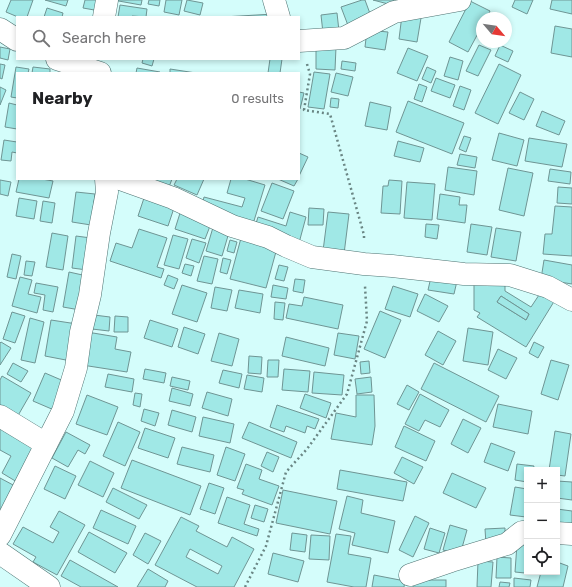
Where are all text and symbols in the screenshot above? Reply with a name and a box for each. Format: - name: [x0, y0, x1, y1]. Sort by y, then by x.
- north arrow: [476, 12, 512, 48]
- search box: [16, 16, 300, 60]
- icon: search: [30, 27, 52, 49]
- text: Search here: [62, 29, 146, 47]
- text: Nearby: [32, 88, 93, 108]
- text: 0 results: [231, 91, 284, 106]
- map controls: [524, 467, 560, 575]
- button: +: [524, 467, 560, 503]
- button: −: [524, 503, 560, 539]
- button: locate: [524, 539, 560, 575]

